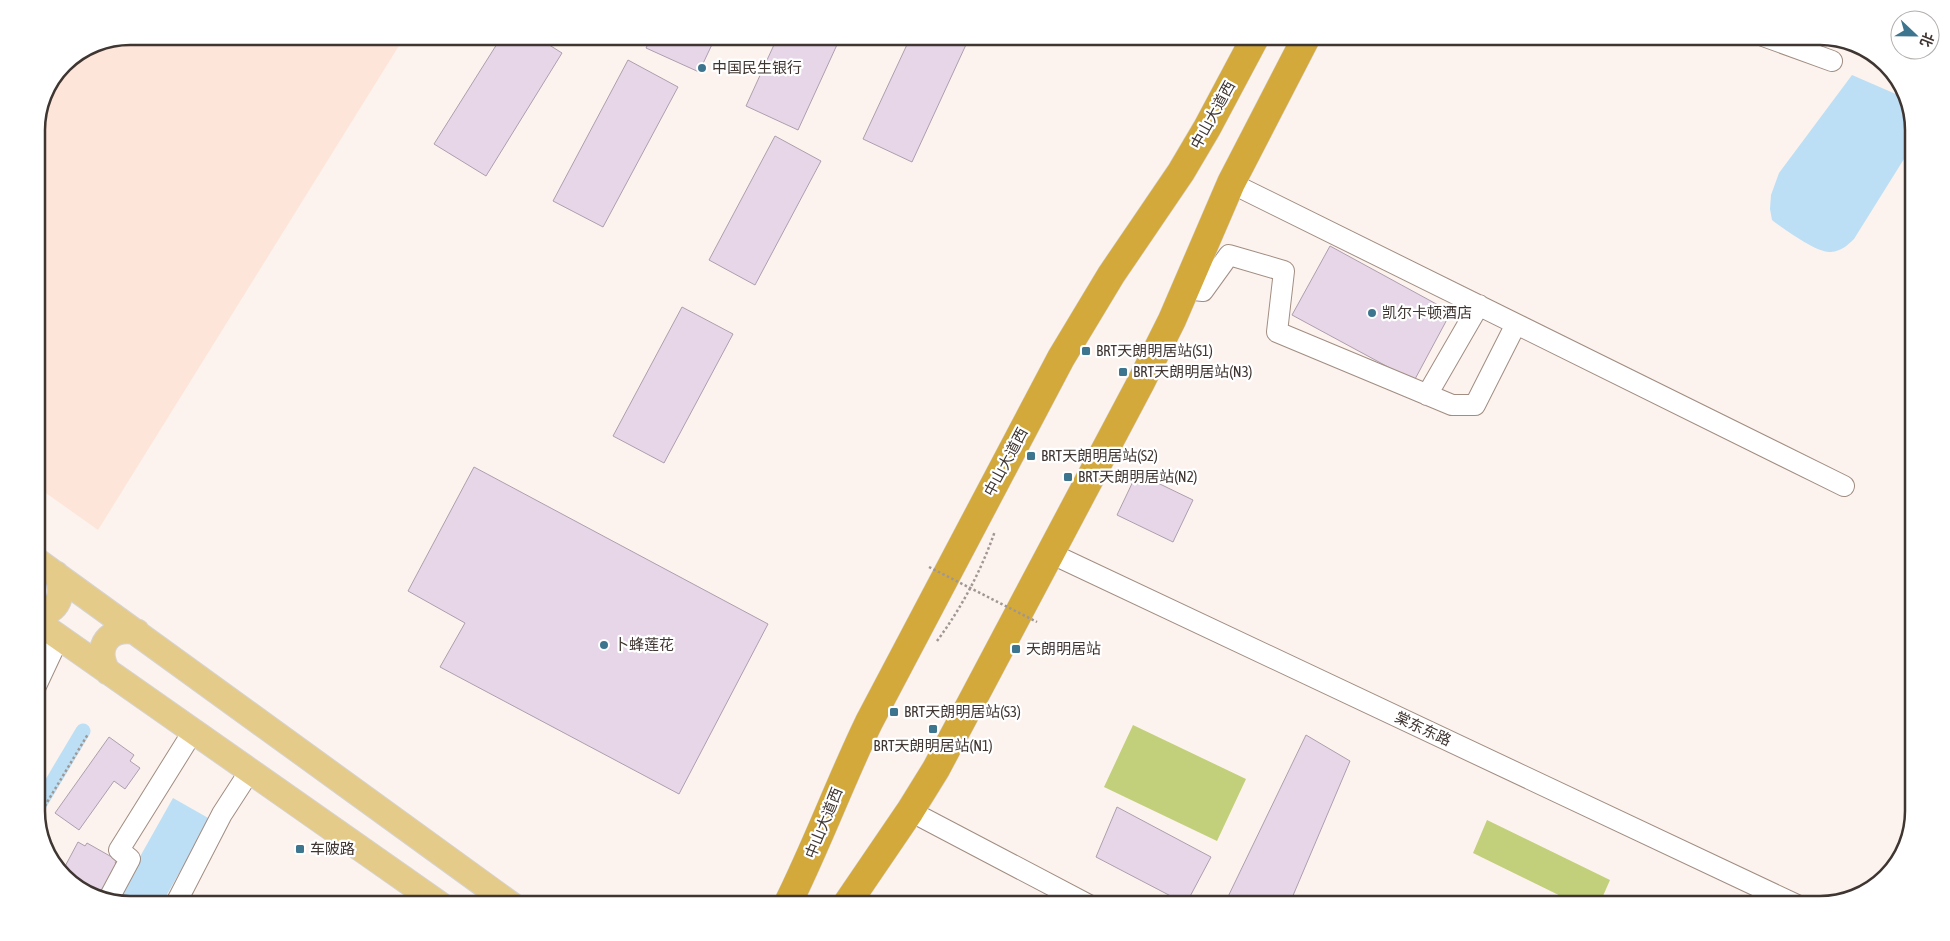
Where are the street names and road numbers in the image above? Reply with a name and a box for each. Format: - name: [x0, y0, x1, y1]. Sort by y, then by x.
- street label: 中山大道西: [1187, 78, 1238, 152]
- street label: 中山大道西: [980, 425, 1031, 499]
- street label: 棠东东路: [1392, 708, 1454, 749]
- street label: 中山大道西: [802, 785, 845, 861]

